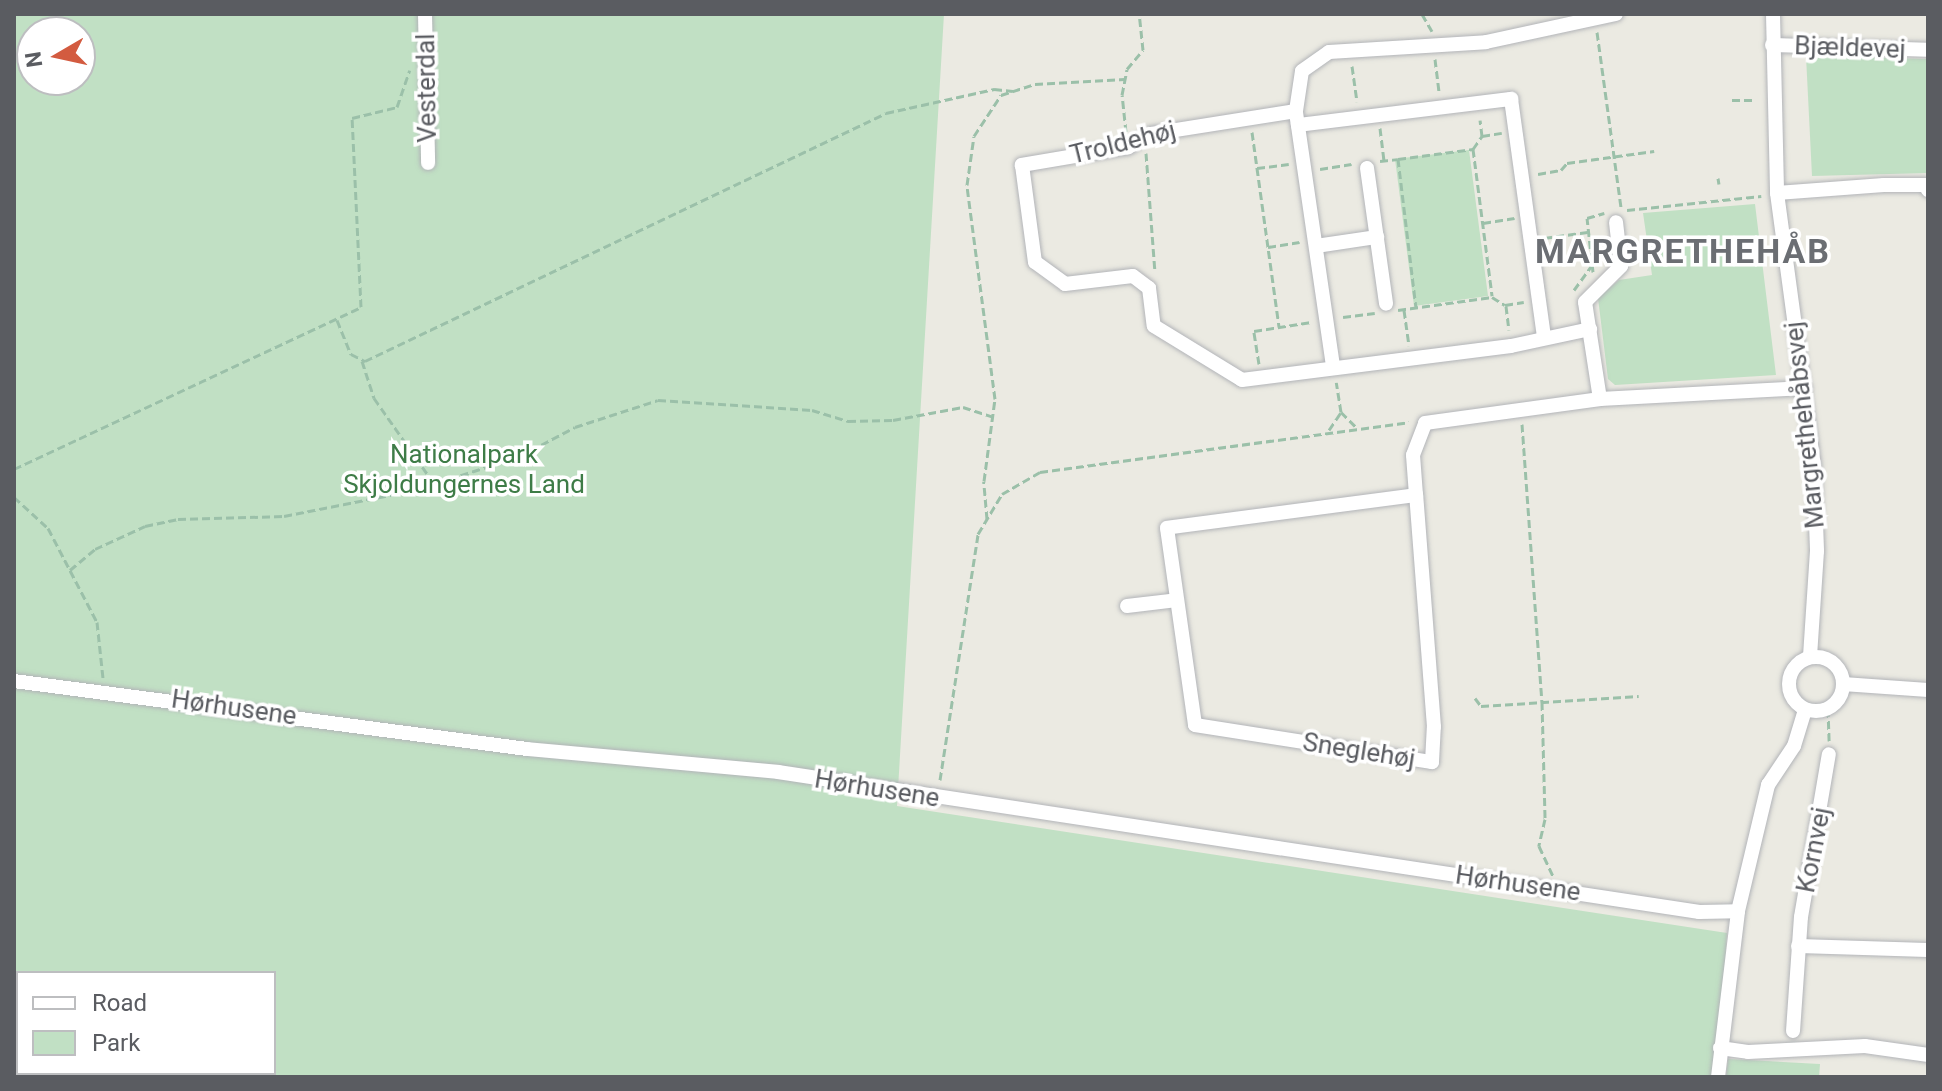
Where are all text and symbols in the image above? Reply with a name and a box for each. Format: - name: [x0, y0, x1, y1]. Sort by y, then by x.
- north arrow: [16, 16, 96, 96]
- street label: Bjældevej: [1794, 30, 1906, 66]
- street label: Vesterdal: [410, 33, 444, 143]
- text: N: [20, 50, 47, 69]
- street label: Troldehøj: [1067, 115, 1179, 171]
- district label: MARGRETHEHÅB: [1535, 232, 1831, 272]
- street label: Margrethehåbsvej: [1779, 320, 1831, 530]
- park label: Nationalpark Skjoldungernes Land: [343, 439, 585, 500]
- street label: Hørhusene: [169, 684, 299, 732]
- street label: Sneglehøj: [1300, 727, 1418, 775]
- street label: Hørhusene: [812, 764, 942, 814]
- street label: Kornvej: [1790, 805, 1838, 895]
- street label: Hørhusene: [1453, 860, 1583, 908]
- legend: [16, 971, 276, 1075]
- text: Road: [92, 989, 147, 1017]
- text: Park: [92, 1029, 140, 1057]

